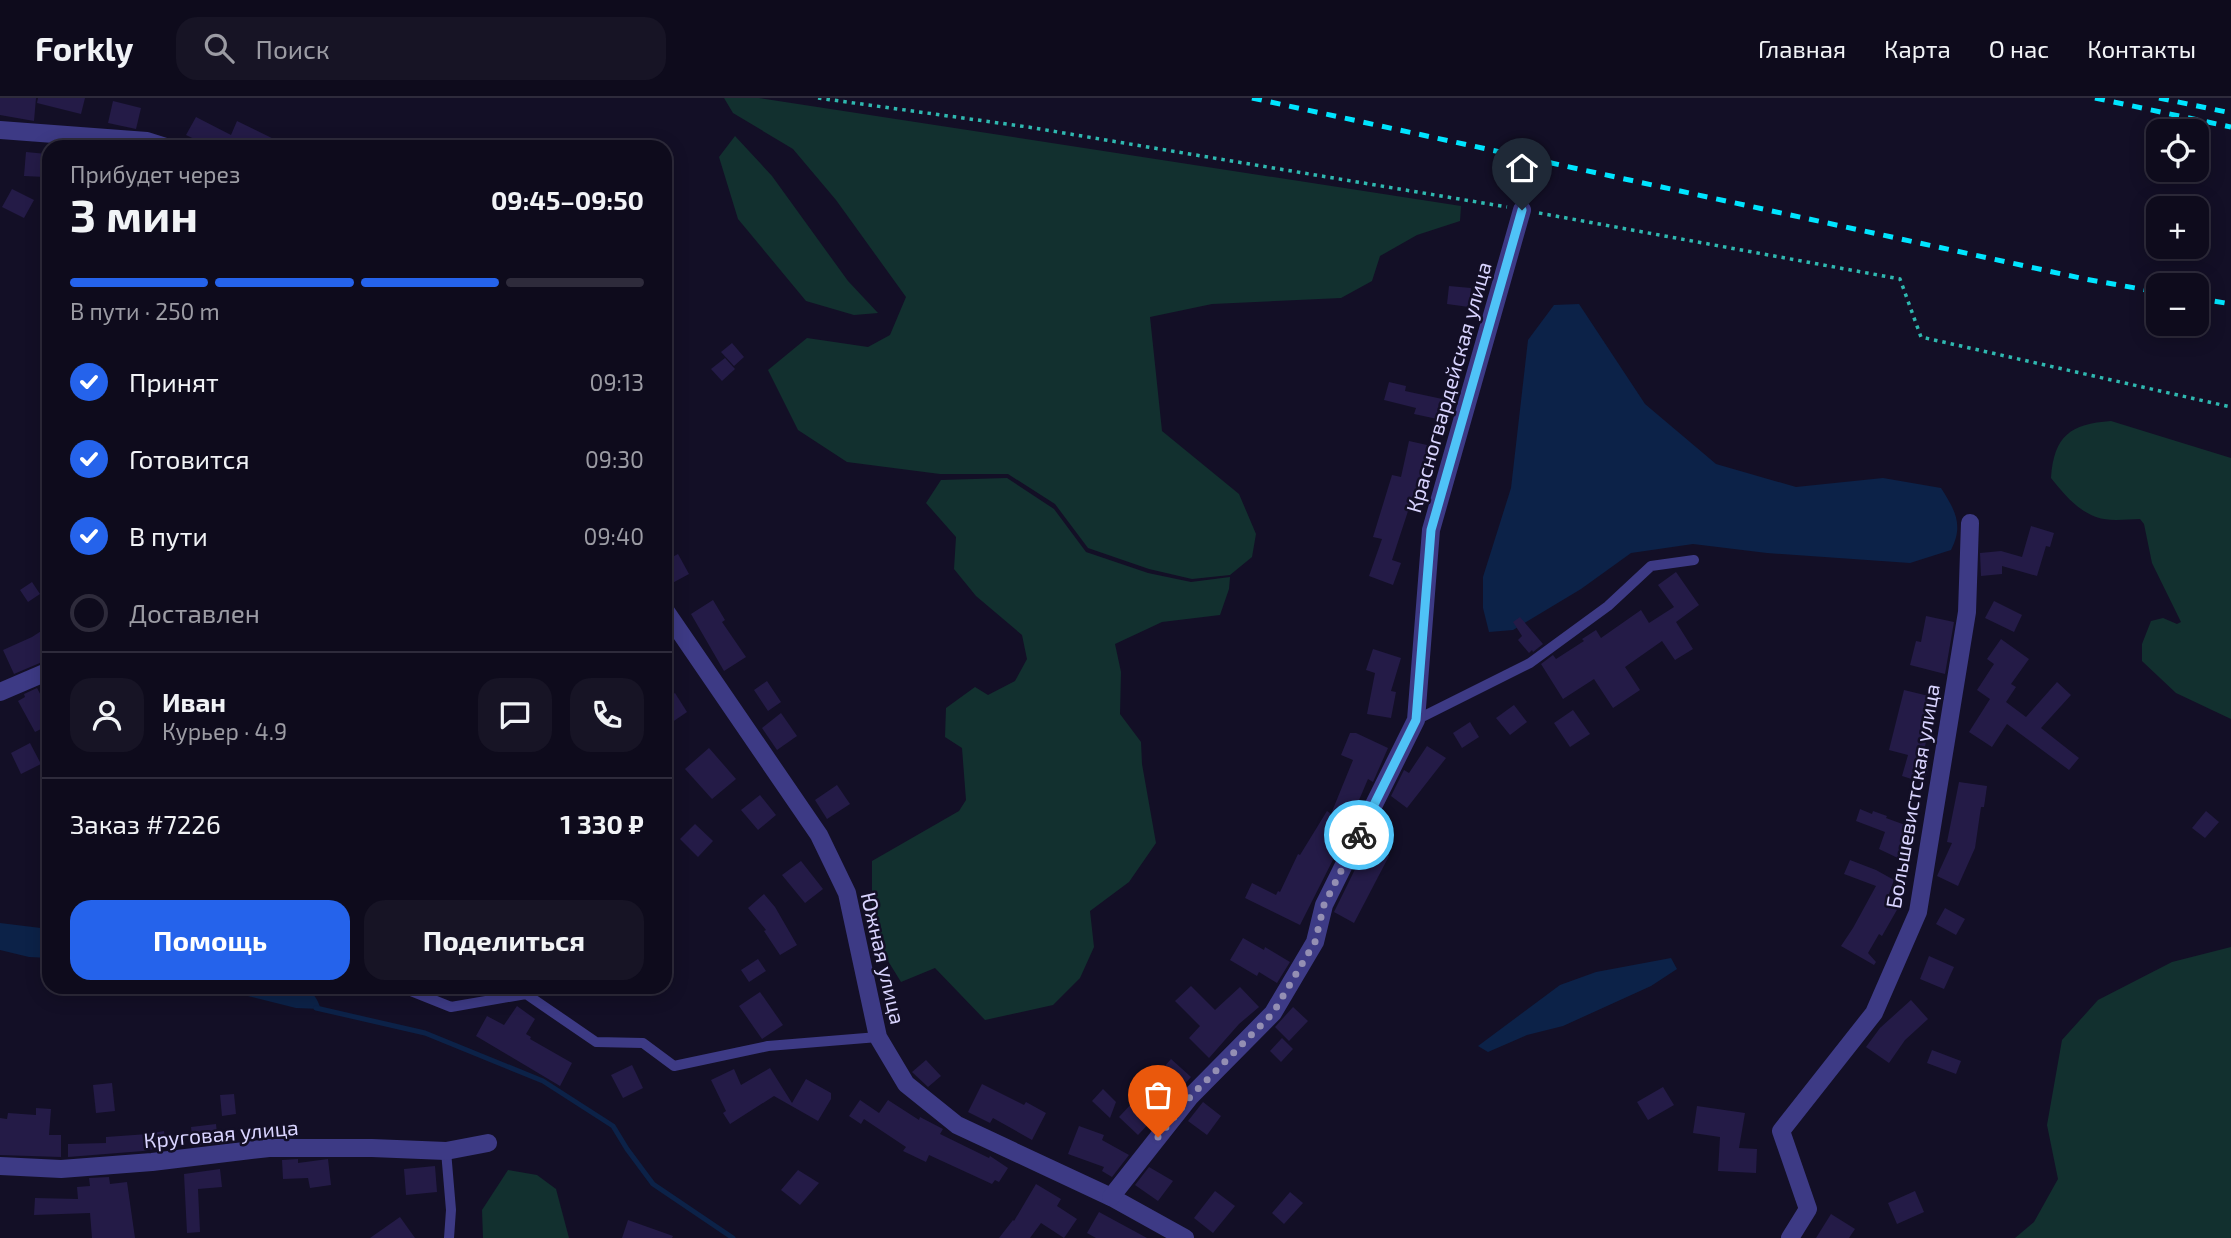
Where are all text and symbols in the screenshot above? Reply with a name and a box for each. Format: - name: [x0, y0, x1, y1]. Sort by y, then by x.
- search box: [176, 17, 666, 80]
- text: Forkly: [35, 28, 134, 68]
- icon: search: [200, 29, 238, 67]
- text: Поиск: [256, 33, 330, 64]
- text: Главная: [1758, 34, 1846, 63]
- text: Карта: [1884, 34, 1951, 63]
- text: О нас: [1989, 34, 2049, 63]
- text: Контакты: [2087, 34, 2196, 63]
- map controls: [2146, 119, 2209, 336]
- button: locate: [2146, 119, 2209, 182]
- pin: [1492, 138, 1552, 210]
- icon: home: [1503, 149, 1541, 187]
- text: Прибудет через: [70, 160, 240, 188]
- text: 09:45–09:50: [491, 184, 644, 215]
- text: 3 мин: [70, 186, 198, 241]
- button: +: [2146, 196, 2209, 259]
- street label: Красногвардейская улица: [1400, 259, 1497, 516]
- button: −: [2146, 273, 2209, 336]
- text: В пути · 250 m: [70, 297, 220, 325]
- icon: check: [70, 363, 108, 401]
- text: Принят: [129, 366, 219, 397]
- text: 09:13: [590, 368, 644, 396]
- icon: check: [70, 440, 108, 478]
- text: Готовится: [129, 443, 250, 474]
- text: 09:30: [585, 445, 644, 473]
- icon: check: [70, 517, 108, 555]
- text: В пути: [129, 520, 208, 551]
- text: 09:40: [584, 522, 644, 550]
- text: Доставлен: [129, 597, 260, 628]
- button: person: [70, 678, 144, 752]
- button: chat: [478, 678, 552, 752]
- button: phone: [570, 678, 644, 752]
- street label: Большевистская улица: [1880, 682, 1945, 910]
- text: Иван: [162, 686, 226, 717]
- text: Курьер · 4.9: [162, 717, 287, 745]
- courier: [1324, 800, 1394, 870]
- text: Заказ #7226: [70, 808, 221, 839]
- text: 1 330 ₽: [560, 808, 644, 839]
- icon: bike: [1340, 816, 1378, 854]
- street label: Южная улица: [856, 890, 911, 1027]
- button: Помощь: [70, 900, 350, 980]
- button: Поделиться: [364, 900, 644, 980]
- pin: [1128, 1065, 1188, 1137]
- icon: bag: [1139, 1076, 1177, 1114]
- street label: Круговая улица: [143, 1114, 300, 1153]

